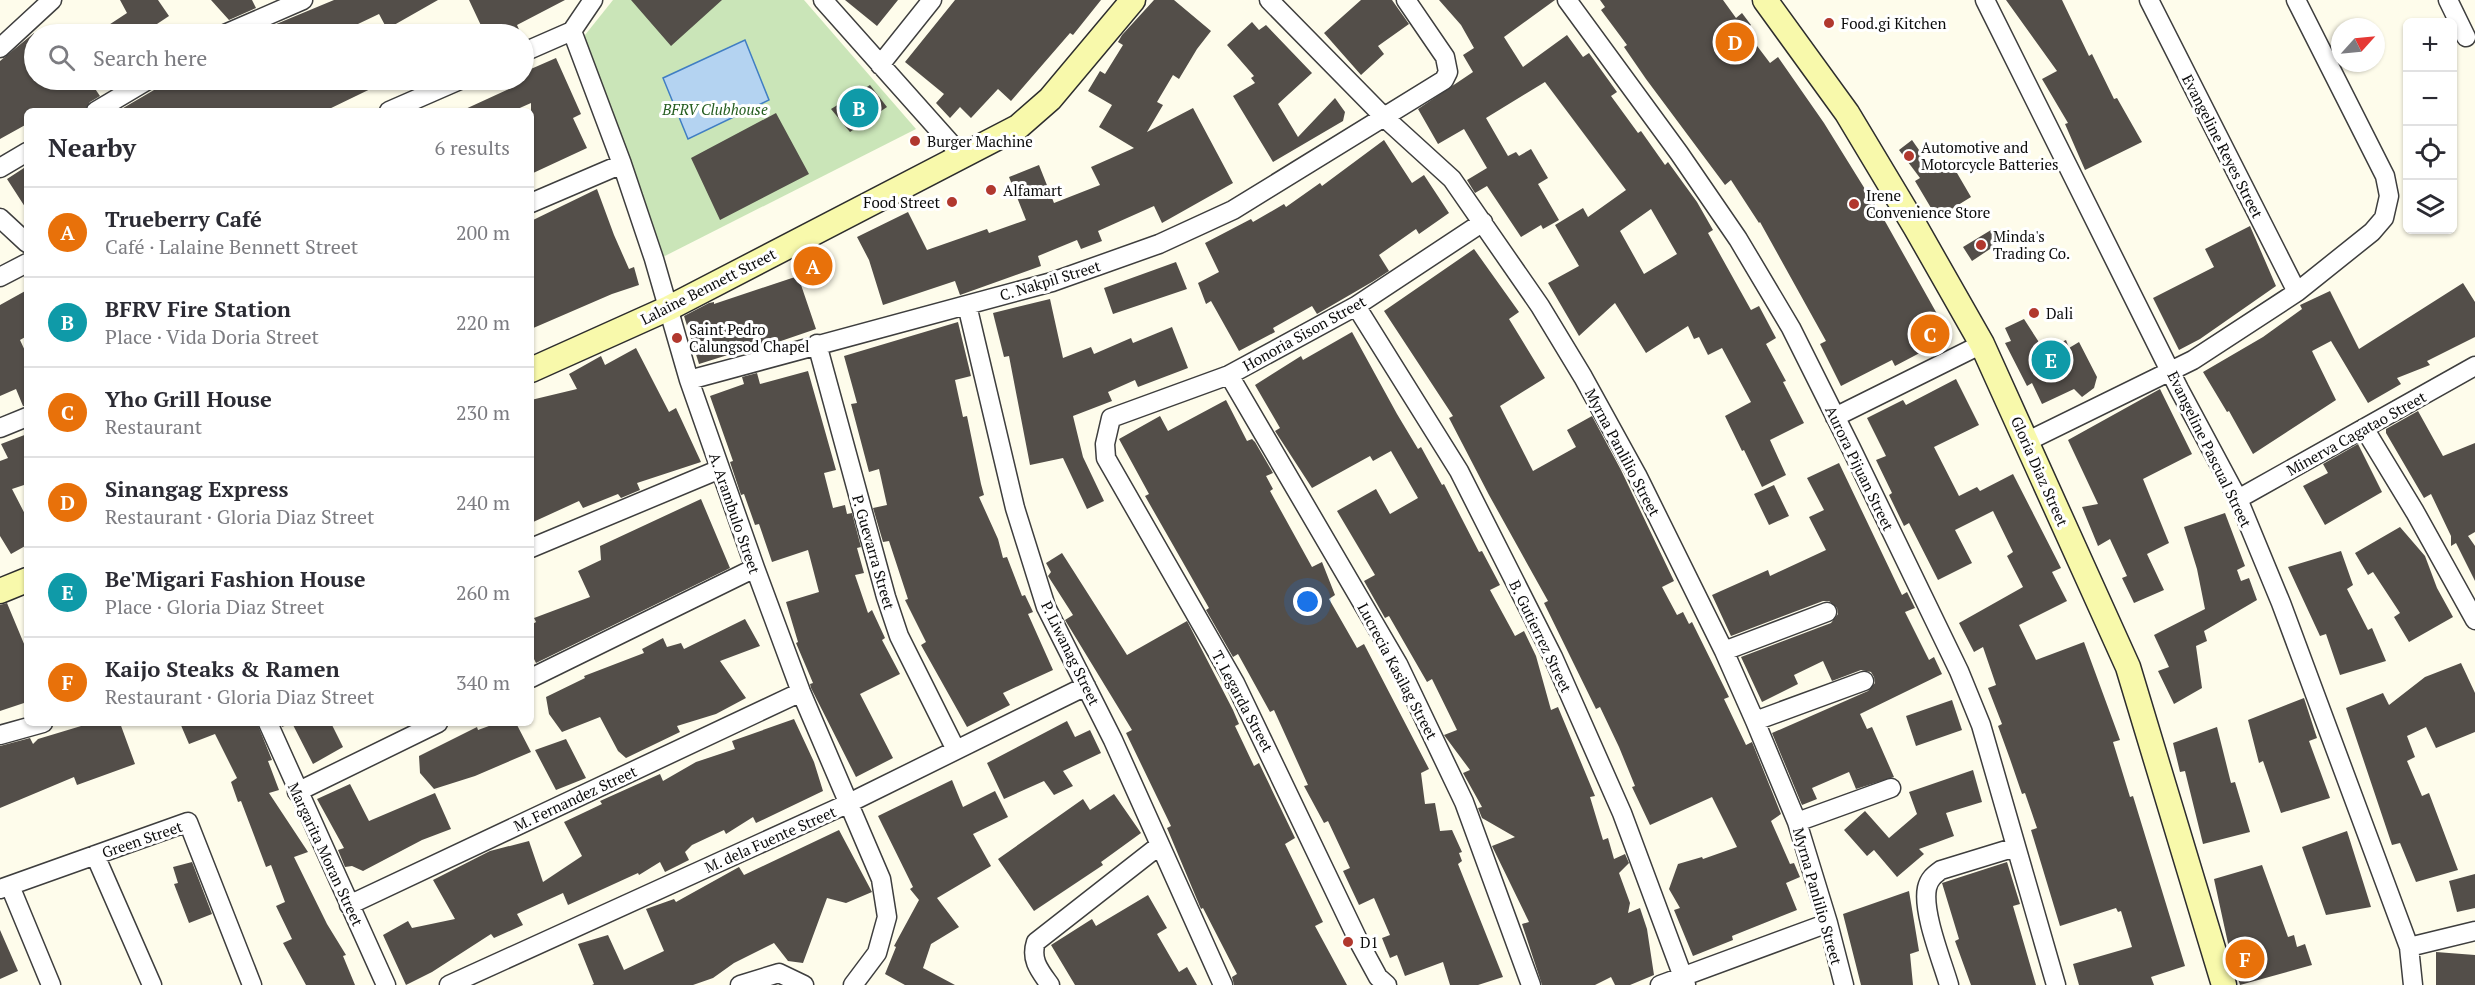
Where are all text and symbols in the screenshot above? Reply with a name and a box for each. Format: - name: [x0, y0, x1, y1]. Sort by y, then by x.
- place label: Food.gi Kitchen: [1841, 13, 1946, 33]
- marker: Food.gi Kitchen: [1822, 16, 1836, 30]
- north arrow: [2331, 18, 2385, 72]
- map controls: [2403, 18, 2457, 234]
- button: +: [2403, 18, 2457, 72]
- pin: D: [1716, 20, 1754, 64]
- search box: [24, 24, 534, 90]
- icon: search: [45, 41, 78, 74]
- text: Search here: [93, 43, 207, 72]
- street label: Evangeline Reyes Street: [2178, 71, 2268, 222]
- button: −: [2403, 72, 2457, 126]
- pin: B: [840, 86, 878, 130]
- park label: BFRV Clubhouse: [661, 99, 768, 119]
- button: locate: [2403, 126, 2457, 180]
- text: Nearby: [48, 130, 136, 164]
- place label: Burger Machine: [927, 131, 1033, 151]
- text: 6 results: [435, 134, 510, 161]
- marker: Burger Machine: [908, 134, 922, 148]
- place label: Automotive and Motorcycle Batteries: [1921, 137, 2059, 174]
- marker: Automotive and Motorcycle Batteries: [1902, 149, 1916, 163]
- place label: Alfamart: [1003, 180, 1063, 200]
- button: layers: [2403, 180, 2457, 234]
- marker: Alfamart: [984, 183, 998, 197]
- place label: Irene Convenience Store: [1866, 185, 1990, 222]
- place label: Food Street: [863, 192, 940, 212]
- marker: Food Street: [945, 195, 959, 209]
- marker: Irene Convenience Store: [1847, 197, 1861, 211]
- text: Trueberry Café: [105, 204, 262, 233]
- text: A: [60, 219, 75, 246]
- text: 200 m: [456, 219, 510, 246]
- place label: Minda's Trading Co.: [1993, 226, 2070, 263]
- text: Café · Lalaine Bennett Street: [105, 233, 358, 260]
- marker: Minda's Trading Co.: [1974, 238, 1988, 252]
- street label: Lalaine Bennett Street: [637, 243, 779, 329]
- pin: A: [794, 244, 832, 288]
- street label: C. Nakpil Street: [997, 255, 1103, 305]
- street label: Honoria Sison Street: [1239, 291, 1370, 375]
- text: BFRV Fire Station: [105, 294, 291, 323]
- place label: Dali: [2046, 303, 2073, 323]
- marker: Dali: [2027, 306, 2041, 320]
- text: B: [61, 309, 74, 336]
- text: 220 m: [456, 309, 510, 336]
- pin: C: [1910, 312, 1950, 356]
- place label: Saint Pedro Calungsod Chapel: [689, 319, 810, 356]
- text: Place · Vida Doria Street: [105, 323, 319, 350]
- marker: Saint Pedro Calungsod Chapel: [670, 331, 684, 345]
- pin: E: [2032, 338, 2070, 382]
- street label: Evangeline Pascual Street: [2163, 367, 2257, 531]
- text: Yho Grill House: [105, 384, 272, 413]
- street label: Myrna Panlilio Street: [1581, 385, 1665, 520]
- street label: Minerva Cagatao Street: [2283, 386, 2430, 480]
- text: C: [61, 399, 74, 426]
- text: 230 m: [456, 399, 510, 426]
- street label: Aurora Pijuan Street: [1821, 402, 1899, 534]
- text: Restaurant: [105, 413, 202, 440]
- street label: Gloria Diaz Street: [2007, 413, 2073, 530]
- street label: A. Arambulo Street: [705, 450, 765, 577]
- text: Sinangag Express: [105, 474, 288, 503]
- text: D: [60, 489, 75, 516]
- text: 240 m: [456, 489, 510, 516]
- street label: P. Guevarra Street: [848, 492, 900, 612]
- text: Restaurant · Gloria Diaz Street: [105, 503, 374, 530]
- text: Be'Migari Fashion House: [105, 564, 365, 593]
- street label: B. Gutierrez Street: [1505, 576, 1577, 696]
- text: E: [61, 579, 74, 606]
- text: 260 m: [456, 579, 510, 606]
- your location: [1293, 587, 1322, 616]
- text: Place · Gloria Diaz Street: [105, 593, 324, 620]
- street label: P. Liwanag Street: [1037, 598, 1105, 709]
- street label: Lucrecia Kasilag Street: [1354, 599, 1443, 743]
- street label: T. Legarda Street: [1208, 647, 1278, 756]
- text: Kaijo Steaks & Ramen: [105, 654, 340, 683]
- text: F: [62, 669, 73, 696]
- text: 340 m: [456, 669, 510, 696]
- text: Restaurant · Gloria Diaz Street: [105, 683, 374, 710]
- street label: M. Fernandez Street: [510, 760, 640, 835]
- street label: Margarita Moran Street: [284, 779, 368, 929]
- street label: M. dela Fuente Street: [701, 801, 839, 877]
- street label: Green Street: [99, 816, 185, 862]
- street label: Myrna Panlilio Street: [1789, 825, 1847, 967]
- place label: D1: [1360, 932, 1379, 952]
- marker: D1: [1341, 935, 1355, 949]
- pin: F: [2226, 936, 2264, 982]

